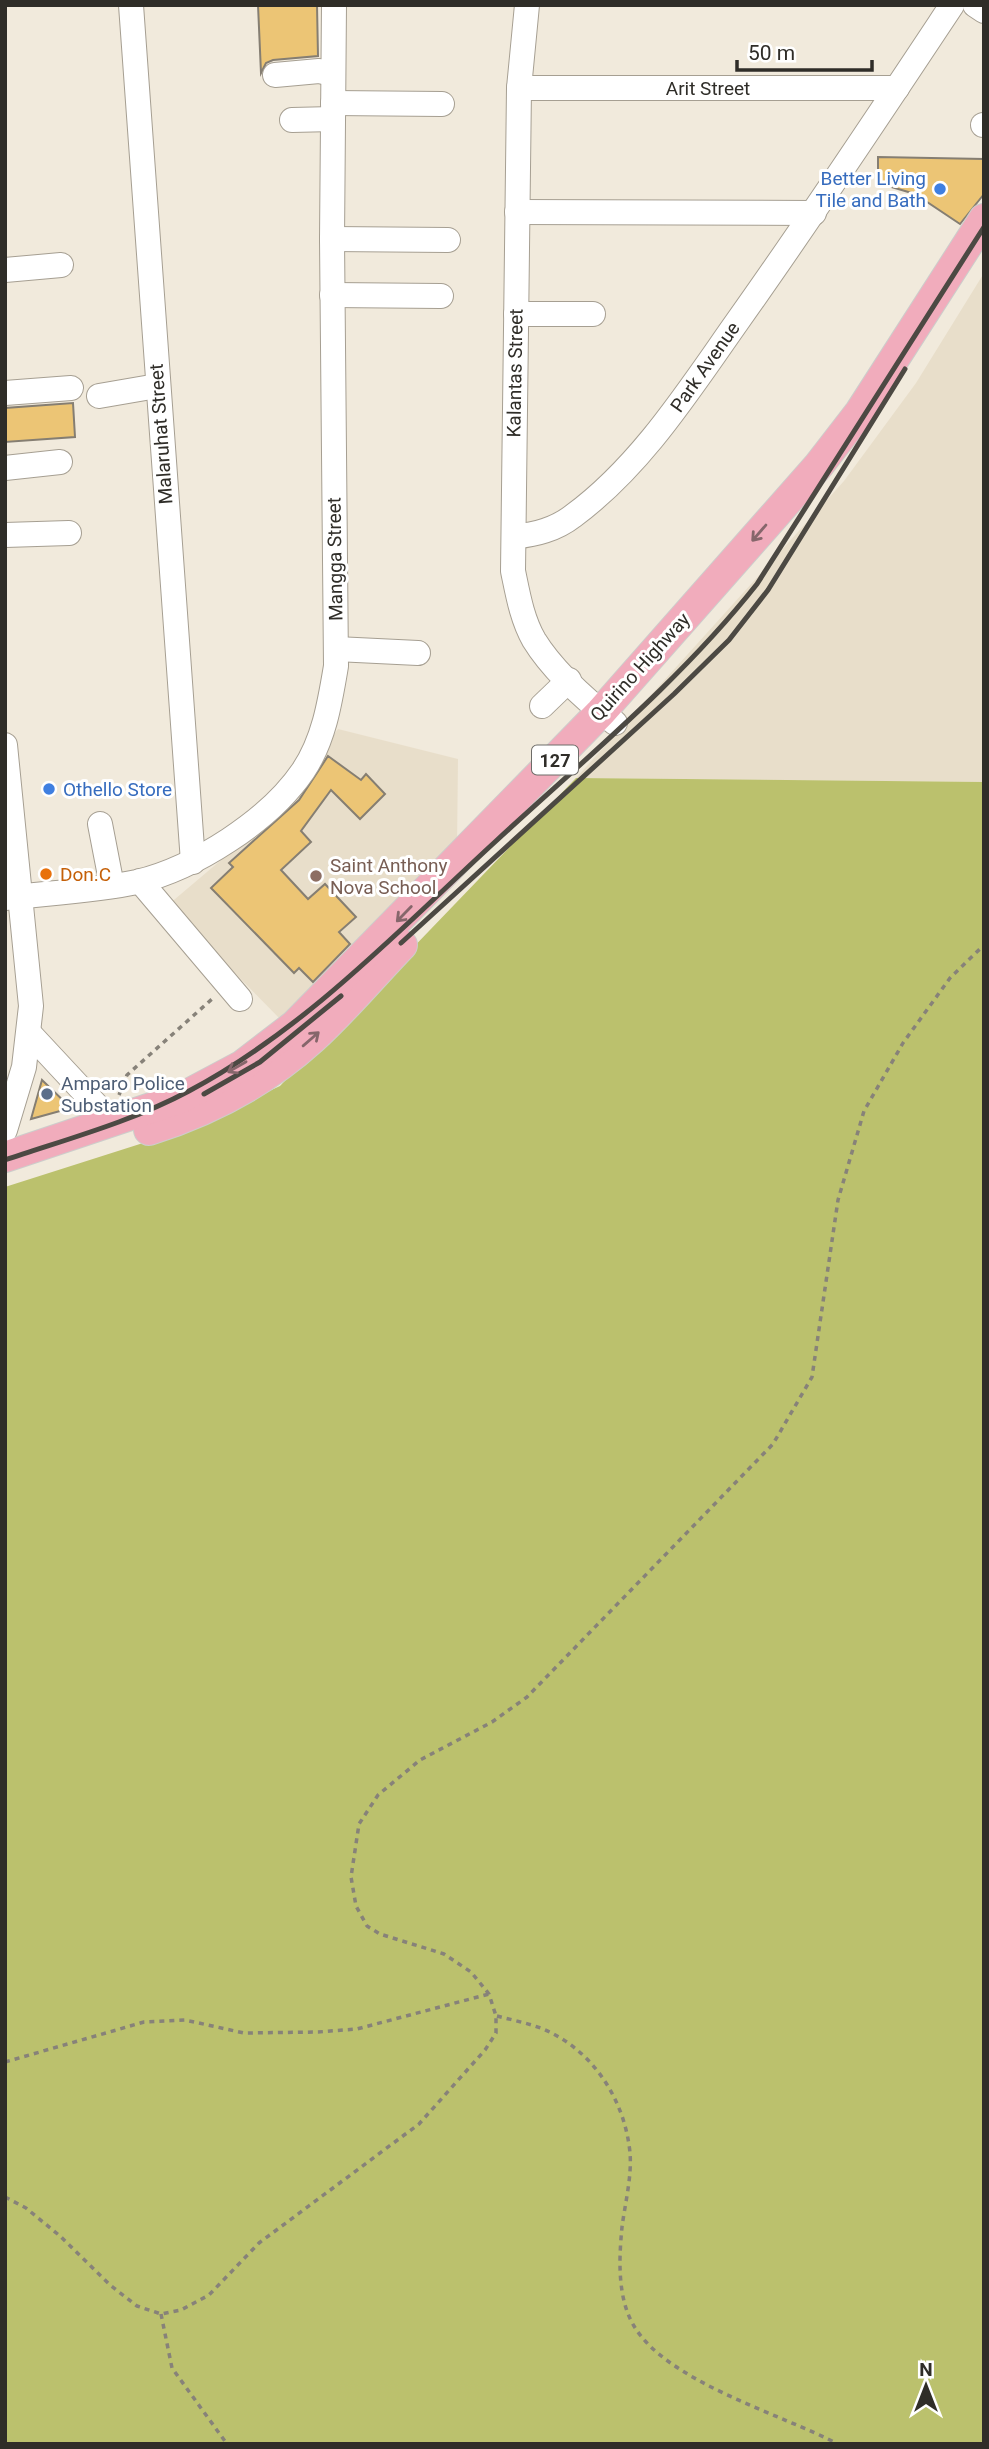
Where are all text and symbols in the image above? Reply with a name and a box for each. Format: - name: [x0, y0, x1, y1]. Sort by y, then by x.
- scale bar: [737, 28, 872, 72]
- text: 50 m: [748, 41, 795, 65]
- street label: Arit Street: [666, 77, 750, 100]
- place label: Better Living Tile and Bath: [816, 167, 926, 212]
- marker: Better Living Tile and Bath: [932, 181, 948, 197]
- street label: Kalantas Street: [502, 308, 528, 438]
- street label: Park Avenue: [665, 317, 745, 417]
- street label: Malaruhat Street: [145, 363, 177, 505]
- street label: Mangga Street: [322, 497, 348, 621]
- one-way arrow: [752, 523, 768, 541]
- street label: Quirino Highway: [585, 608, 695, 726]
- road number: 127: [532, 746, 578, 774]
- place label: Othello Store: [63, 778, 172, 801]
- marker: Othello Store: [41, 781, 57, 797]
- place label: Saint Anthony Nova School: [330, 854, 448, 899]
- place label: Don.C: [60, 863, 111, 886]
- marker: Don.C: [38, 866, 54, 882]
- marker: Saint Anthony Nova School: [308, 868, 324, 884]
- one-way arrow: [395, 905, 412, 922]
- one-way arrow: [301, 1031, 319, 1047]
- one-way arrow: [227, 1060, 247, 1074]
- place label: Amparo Police Substation: [61, 1072, 185, 1117]
- marker: Amparo Police Substation: [39, 1086, 55, 1102]
- north arrow: [891, 2351, 961, 2421]
- text: N: [919, 2358, 933, 2381]

